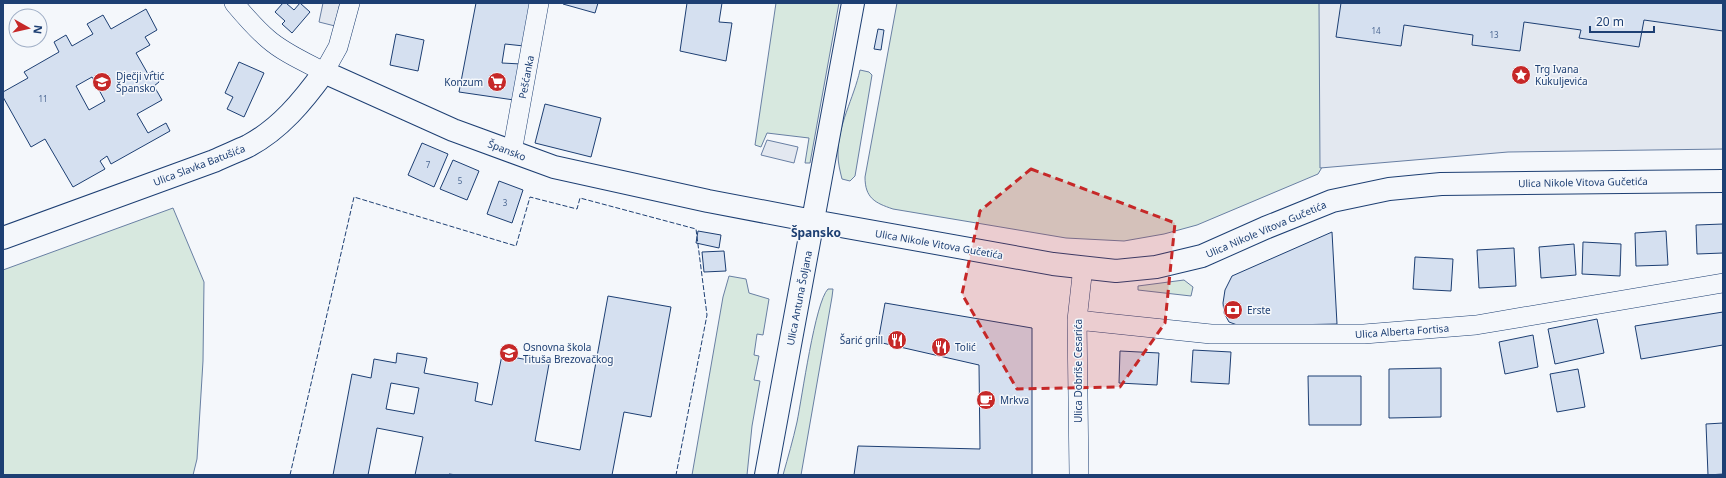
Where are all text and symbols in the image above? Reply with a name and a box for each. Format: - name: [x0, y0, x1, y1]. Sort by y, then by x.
- north arrow: [8, 8, 48, 48]
- scale bar: [1590, 8, 1654, 34]
- text: 20 m: [1596, 13, 1624, 30]
- text: N: [30, 24, 46, 35]
- house number: 14: [1371, 25, 1381, 36]
- house number: 13: [1489, 29, 1499, 40]
- street label: Pešćanka: [515, 54, 537, 100]
- place label: Trg Ivana Kukuljevića: [1535, 62, 1588, 88]
- place icon: Trg Ivana Kukuljevića: [1510, 64, 1532, 86]
- place label: Dječji vrtić Špansko: [116, 69, 164, 95]
- school or university icon: Dječji vrtić Špansko: [91, 71, 113, 93]
- supermarket icon: Konzum: [486, 71, 508, 93]
- place label: Konzum: [444, 75, 483, 89]
- house number: 11: [38, 93, 48, 104]
- street label: Špansko: [486, 136, 528, 164]
- street label: Ulica Slavka Batušića: [151, 141, 247, 189]
- house number: 7: [426, 159, 431, 170]
- street label: Ulica Nikole Vitova Gučetića: [1518, 174, 1648, 190]
- house number: 5: [458, 175, 463, 186]
- house number: 3: [503, 197, 508, 208]
- street label: Ulica Nikole Vitova Gučetića: [1204, 197, 1328, 261]
- district label: Špansko: [791, 224, 841, 241]
- street label: Ulica Nikole Vitova Gučetića: [874, 226, 1004, 262]
- street label: Ulica Antuna Šoljana: [783, 249, 815, 347]
- bank icon: Erste: [1222, 299, 1244, 321]
- place label: Erste: [1247, 303, 1271, 317]
- street label: Ulica Dobriše Cesarića: [1071, 319, 1085, 423]
- street label: Ulica Alberta Fortisa: [1355, 321, 1449, 341]
- restaurant icon: Šarić grill: [886, 329, 908, 351]
- place label: Šarić grill: [840, 333, 883, 347]
- restaurant icon: Tolić: [930, 336, 952, 358]
- place label: Osnovna škola Tituša Brezovačkog: [523, 340, 613, 366]
- place label: Tolić: [955, 340, 976, 354]
- school or university icon: Osnovna škola Tituša Brezovačkog: [498, 342, 520, 364]
- cafe icon: Mrkva: [975, 389, 997, 411]
- place label: Mrkva: [1000, 393, 1029, 407]

